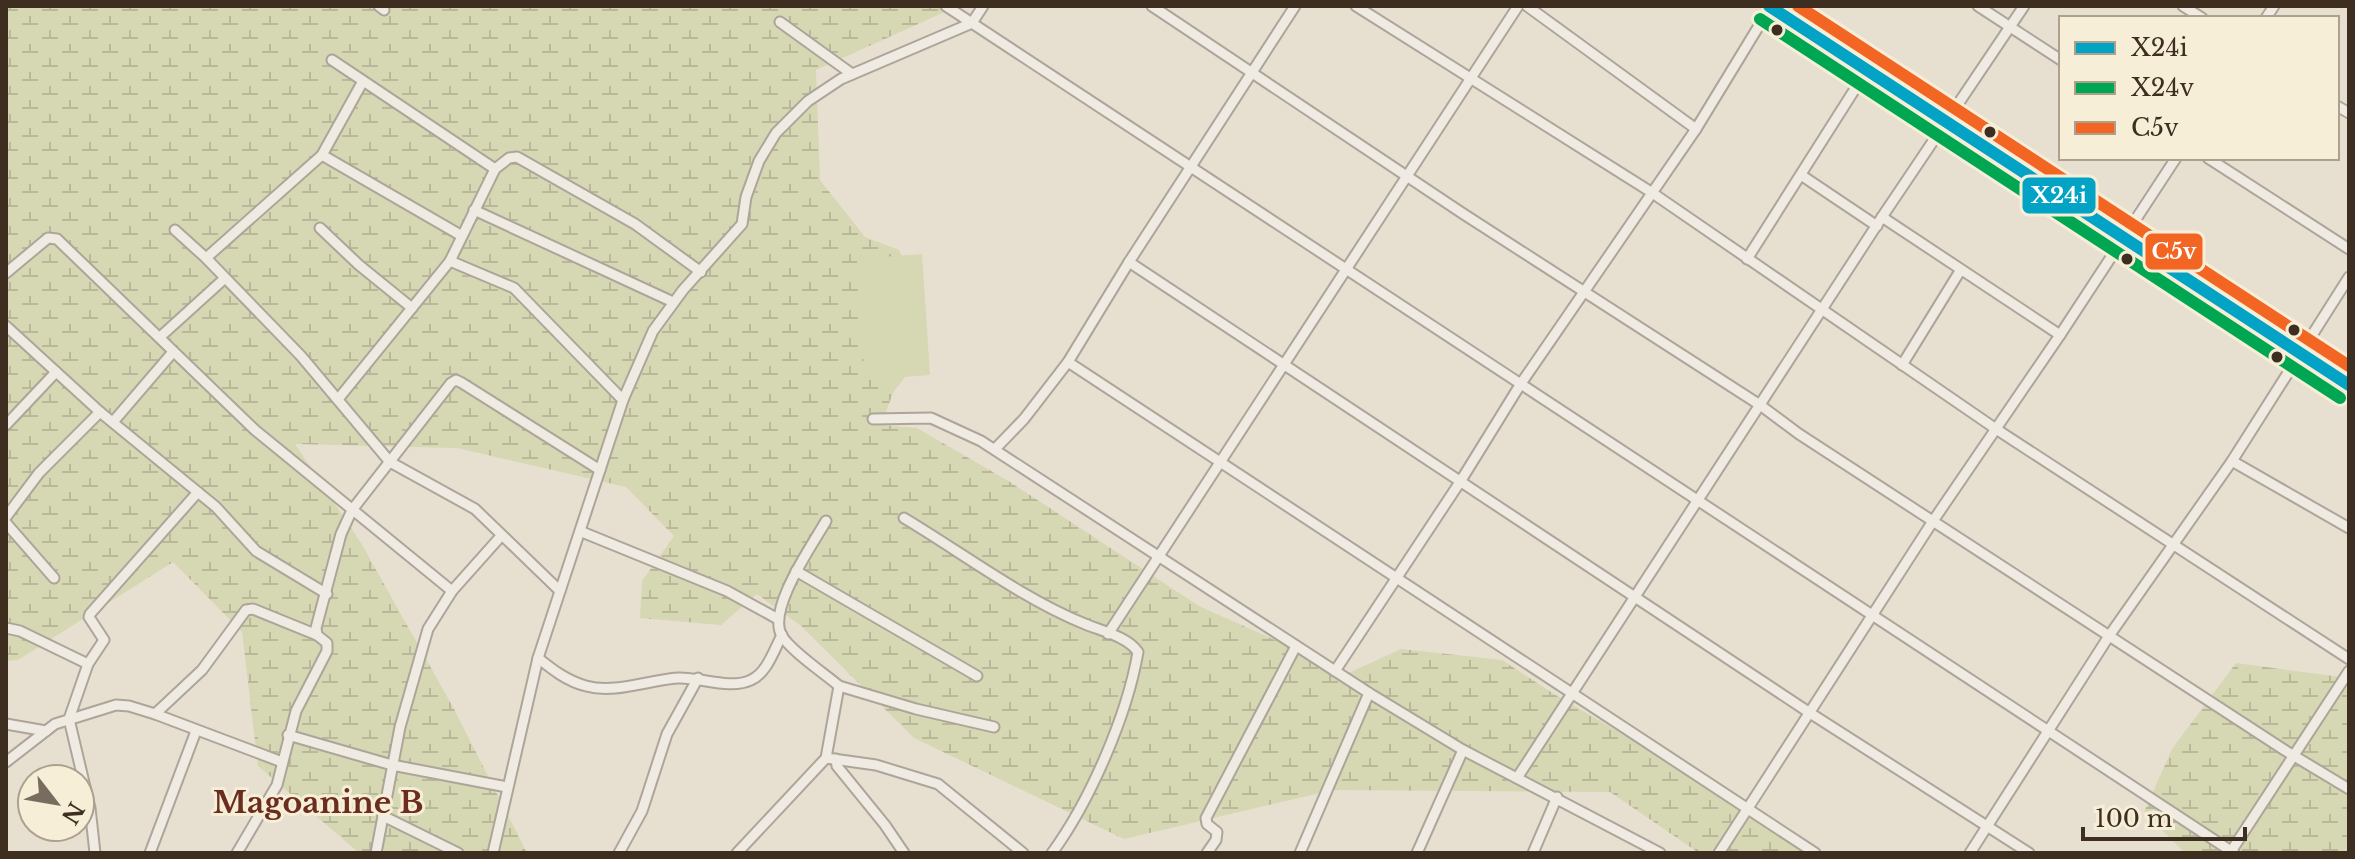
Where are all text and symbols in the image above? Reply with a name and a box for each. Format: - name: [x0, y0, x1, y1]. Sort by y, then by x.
- legend: [2059, 16, 2339, 160]
- unlabelled marker: [1769, 22, 1785, 38]
- text: X24i: [2131, 33, 2188, 62]
- text: X24v: [2131, 73, 2194, 102]
- text: C5v: [2131, 113, 2179, 142]
- unlabelled marker: [1982, 124, 1998, 140]
- line badge: X24i: [2021, 176, 2097, 215]
- text: X24i: [2030, 182, 2087, 209]
- line badge: C5v: [2144, 232, 2204, 271]
- text: C5v: [2152, 238, 2197, 265]
- unlabelled marker: [2119, 251, 2135, 267]
- unlabelled marker: [2286, 322, 2302, 338]
- unlabelled marker: [2269, 349, 2285, 365]
- north arrow: [16, 763, 96, 843]
- district label: Magoanine B: [213, 784, 423, 821]
- scale bar: [2083, 791, 2245, 841]
- text: N: [56, 797, 90, 829]
- text: 100 m: [2095, 804, 2173, 833]

